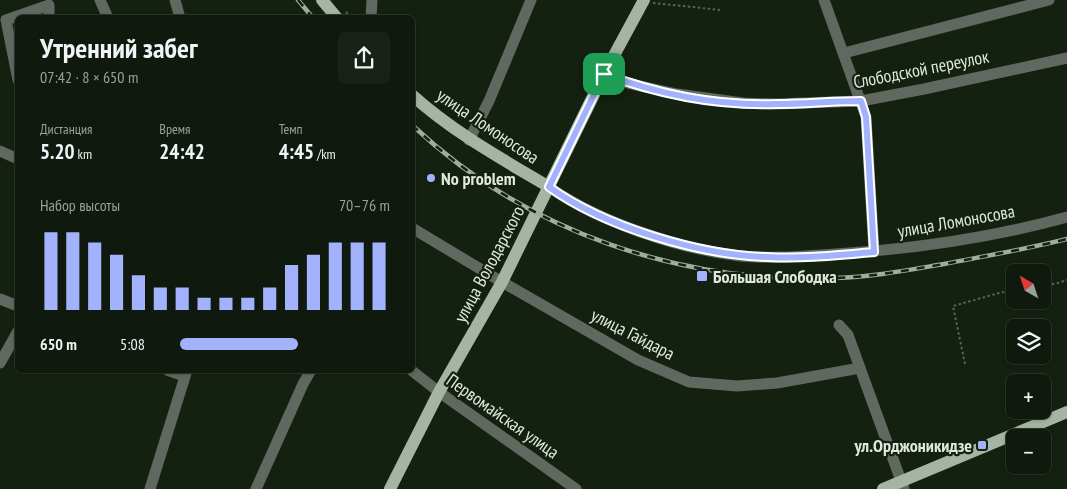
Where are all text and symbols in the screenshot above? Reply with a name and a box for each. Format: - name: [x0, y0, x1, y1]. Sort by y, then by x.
- text: Утренний забег: [40, 29, 198, 66]
- button: share: [338, 32, 390, 84]
- street label: Слободской переулок: [851, 45, 991, 93]
- pin: [583, 53, 625, 95]
- icon: arrive: [590, 60, 618, 88]
- text: 07:42 · 8 × 650 m: [40, 67, 138, 87]
- street label: улица Ломоносова: [432, 83, 544, 169]
- text: Дистанция: [40, 120, 93, 138]
- text: Время: [159, 120, 191, 138]
- text: Темп: [279, 120, 303, 138]
- text: 5.20: [40, 138, 75, 165]
- text: 24:42: [159, 138, 205, 165]
- text: 4:45: [279, 138, 314, 165]
- text: km: [75, 145, 92, 163]
- text: /km: [314, 145, 336, 163]
- place label: No problem: [441, 167, 516, 190]
- marker: No problem: [425, 172, 437, 184]
- text: Набор высоты: [40, 195, 120, 215]
- text: 70–76 m: [339, 195, 390, 215]
- street label: улица Ломоносова: [896, 199, 1016, 243]
- street label: улица Володарского: [449, 201, 530, 326]
- north arrow: [1006, 264, 1051, 309]
- map controls: [1006, 264, 1051, 474]
- place label: Большая Слободка: [713, 265, 837, 288]
- marker: Большая Слободка: [695, 269, 709, 283]
- street label: улица Гайдара: [587, 303, 679, 365]
- button: layers: [1006, 319, 1051, 364]
- text: 650 m: [40, 334, 77, 354]
- text: 5:08: [120, 334, 145, 354]
- street label: Первомайская улица: [442, 369, 564, 463]
- button: +: [1006, 374, 1051, 419]
- button: −: [1006, 429, 1051, 474]
- place label: ул.Орджоникидзе: [854, 434, 972, 457]
- marker: ул.Орджоникидзе: [976, 439, 988, 451]

